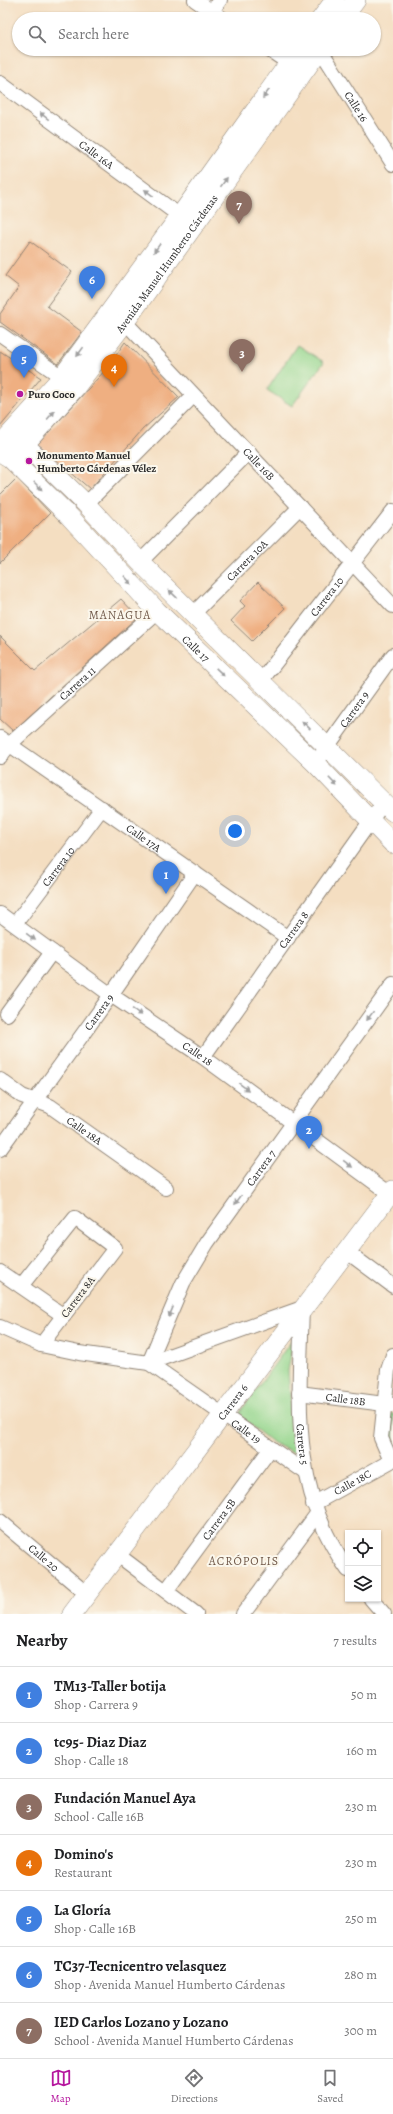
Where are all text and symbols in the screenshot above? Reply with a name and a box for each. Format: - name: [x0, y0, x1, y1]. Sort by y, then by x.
- search box: [12, 12, 381, 56]
- icon: search: [26, 23, 48, 45]
- text: Search here: [58, 24, 129, 44]
- street label: Calle 16: [341, 88, 372, 125]
- one-way arrow: [262, 89, 270, 100]
- one-way arrow: [39, 111, 50, 120]
- street label: Calle 16A: [76, 136, 117, 173]
- one-way arrow: [220, 177, 228, 187]
- one-way arrow: [143, 189, 154, 197]
- pin: 7: [226, 191, 252, 224]
- street label: Avenida Manuel Humberto Cárdenas: [111, 192, 221, 337]
- one-way arrow: [153, 242, 161, 253]
- pin: 6: [79, 266, 105, 299]
- pin: 3: [229, 339, 255, 372]
- pin: 5: [11, 345, 37, 378]
- one-way arrow: [76, 347, 84, 358]
- pin: 4: [101, 354, 127, 387]
- place label: Puro Coco: [28, 387, 75, 402]
- marker: Puro Coco: [15, 389, 25, 399]
- one-way arrow: [46, 410, 55, 421]
- street label: Calle 16B: [240, 444, 278, 484]
- place label: Monumento Manuel Humberto Cárdenas Vélez: [37, 448, 156, 476]
- marker: Monumento Manuel Humberto Cárdenas Vélez: [24, 456, 34, 466]
- one-way arrow: [33, 481, 43, 491]
- street label: Carrera 10A: [223, 536, 271, 584]
- street label: Carrera 10: [306, 573, 347, 619]
- one-way arrow: [123, 575, 133, 585]
- one-way arrow: [168, 590, 178, 599]
- district label: MANAGUA: [89, 607, 151, 623]
- street label: Calle 17: [179, 632, 213, 666]
- street label: Carrera 11: [56, 663, 99, 704]
- one-way arrow: [215, 667, 225, 676]
- street label: Carrera 9: [336, 688, 372, 731]
- one-way arrow: [301, 720, 311, 729]
- one-way arrow: [328, 777, 338, 787]
- street label: Calle 17A: [123, 820, 165, 856]
- your location: [225, 821, 245, 841]
- street label: Carrera 10: [38, 843, 78, 889]
- pin: 1: [153, 861, 179, 894]
- street label: Carrera 8: [275, 908, 312, 951]
- one-way arrow: [26, 933, 37, 941]
- street label: Carrera 9: [81, 991, 117, 1033]
- one-way arrow: [132, 1008, 142, 1016]
- one-way arrow: [366, 1010, 374, 1021]
- street label: Calle 18: [180, 1038, 216, 1069]
- one-way arrow: [238, 1083, 249, 1091]
- street label: Calle 18A: [64, 1113, 106, 1148]
- pin: 2: [296, 1116, 322, 1149]
- street label: Carrera 7: [243, 1146, 279, 1189]
- one-way arrow: [343, 1160, 354, 1168]
- one-way arrow: [234, 1195, 242, 1206]
- street label: Carrera 8A: [57, 1273, 99, 1321]
- one-way arrow: [168, 1306, 174, 1317]
- street label: Carrera 6: [214, 1381, 251, 1423]
- street label: Calle 18B: [325, 1389, 367, 1409]
- street label: Calle 19: [228, 1415, 264, 1447]
- street label: Carrera 5: [293, 1423, 312, 1466]
- street label: Calle 18C: [331, 1466, 374, 1499]
- street label: Carrera 5B: [198, 1495, 239, 1543]
- map controls: [345, 1530, 381, 1602]
- button: locate: [345, 1530, 381, 1566]
- street label: Calle 20: [25, 1540, 62, 1575]
- district label: ACRÓPOLIS: [208, 1553, 279, 1569]
- button: layers: [345, 1566, 381, 1602]
- text: Nearby: [16, 1629, 67, 1652]
- text: 7 results: [333, 1632, 377, 1649]
- text: TM13-Taller botija: [54, 1676, 166, 1696]
- text: 1: [27, 1686, 31, 1703]
- text: 50 m: [351, 1686, 377, 1703]
- text: Shop · Carrera 9: [54, 1696, 138, 1713]
- text: tc95- Diaz Diaz: [54, 1732, 147, 1752]
- text: 2: [26, 1742, 32, 1759]
- text: 160 m: [346, 1742, 377, 1759]
- text: Shop · Calle 18: [54, 1752, 128, 1769]
- text: Fundación Manuel Aya: [54, 1788, 196, 1808]
- text: 3: [26, 1798, 32, 1815]
- text: 230 m: [345, 1798, 377, 1815]
- text: School · Calle 16B: [54, 1808, 144, 1825]
- text: Domino's: [54, 1844, 113, 1864]
- text: 4: [26, 1854, 32, 1871]
- text: 230 m: [345, 1854, 377, 1871]
- text: Restaurant: [54, 1864, 112, 1881]
- text: La Gloría: [54, 1900, 111, 1920]
- text: 5: [26, 1910, 32, 1927]
- text: 250 m: [345, 1910, 377, 1927]
- text: Shop · Calle 16B: [54, 1920, 136, 1937]
- text: TC37-Tecnicentro velasquez: [54, 1956, 226, 1976]
- text: 6: [26, 1966, 32, 1983]
- text: 280 m: [344, 1966, 377, 1983]
- text: Shop · Avenida Manuel Humberto Cárdenas: [54, 1976, 285, 1993]
- text: IED Carlos Lozano y Lozano: [54, 2012, 229, 2032]
- text: 7: [26, 2022, 32, 2039]
- text: 300 m: [344, 2022, 377, 2039]
- text: School · Avenida Manuel Humberto Cárdenas: [54, 2032, 293, 2049]
- tab: Map: [50, 2067, 72, 2106]
- tab: Directions: [171, 2067, 218, 2106]
- tab: Saved: [317, 2067, 343, 2106]

